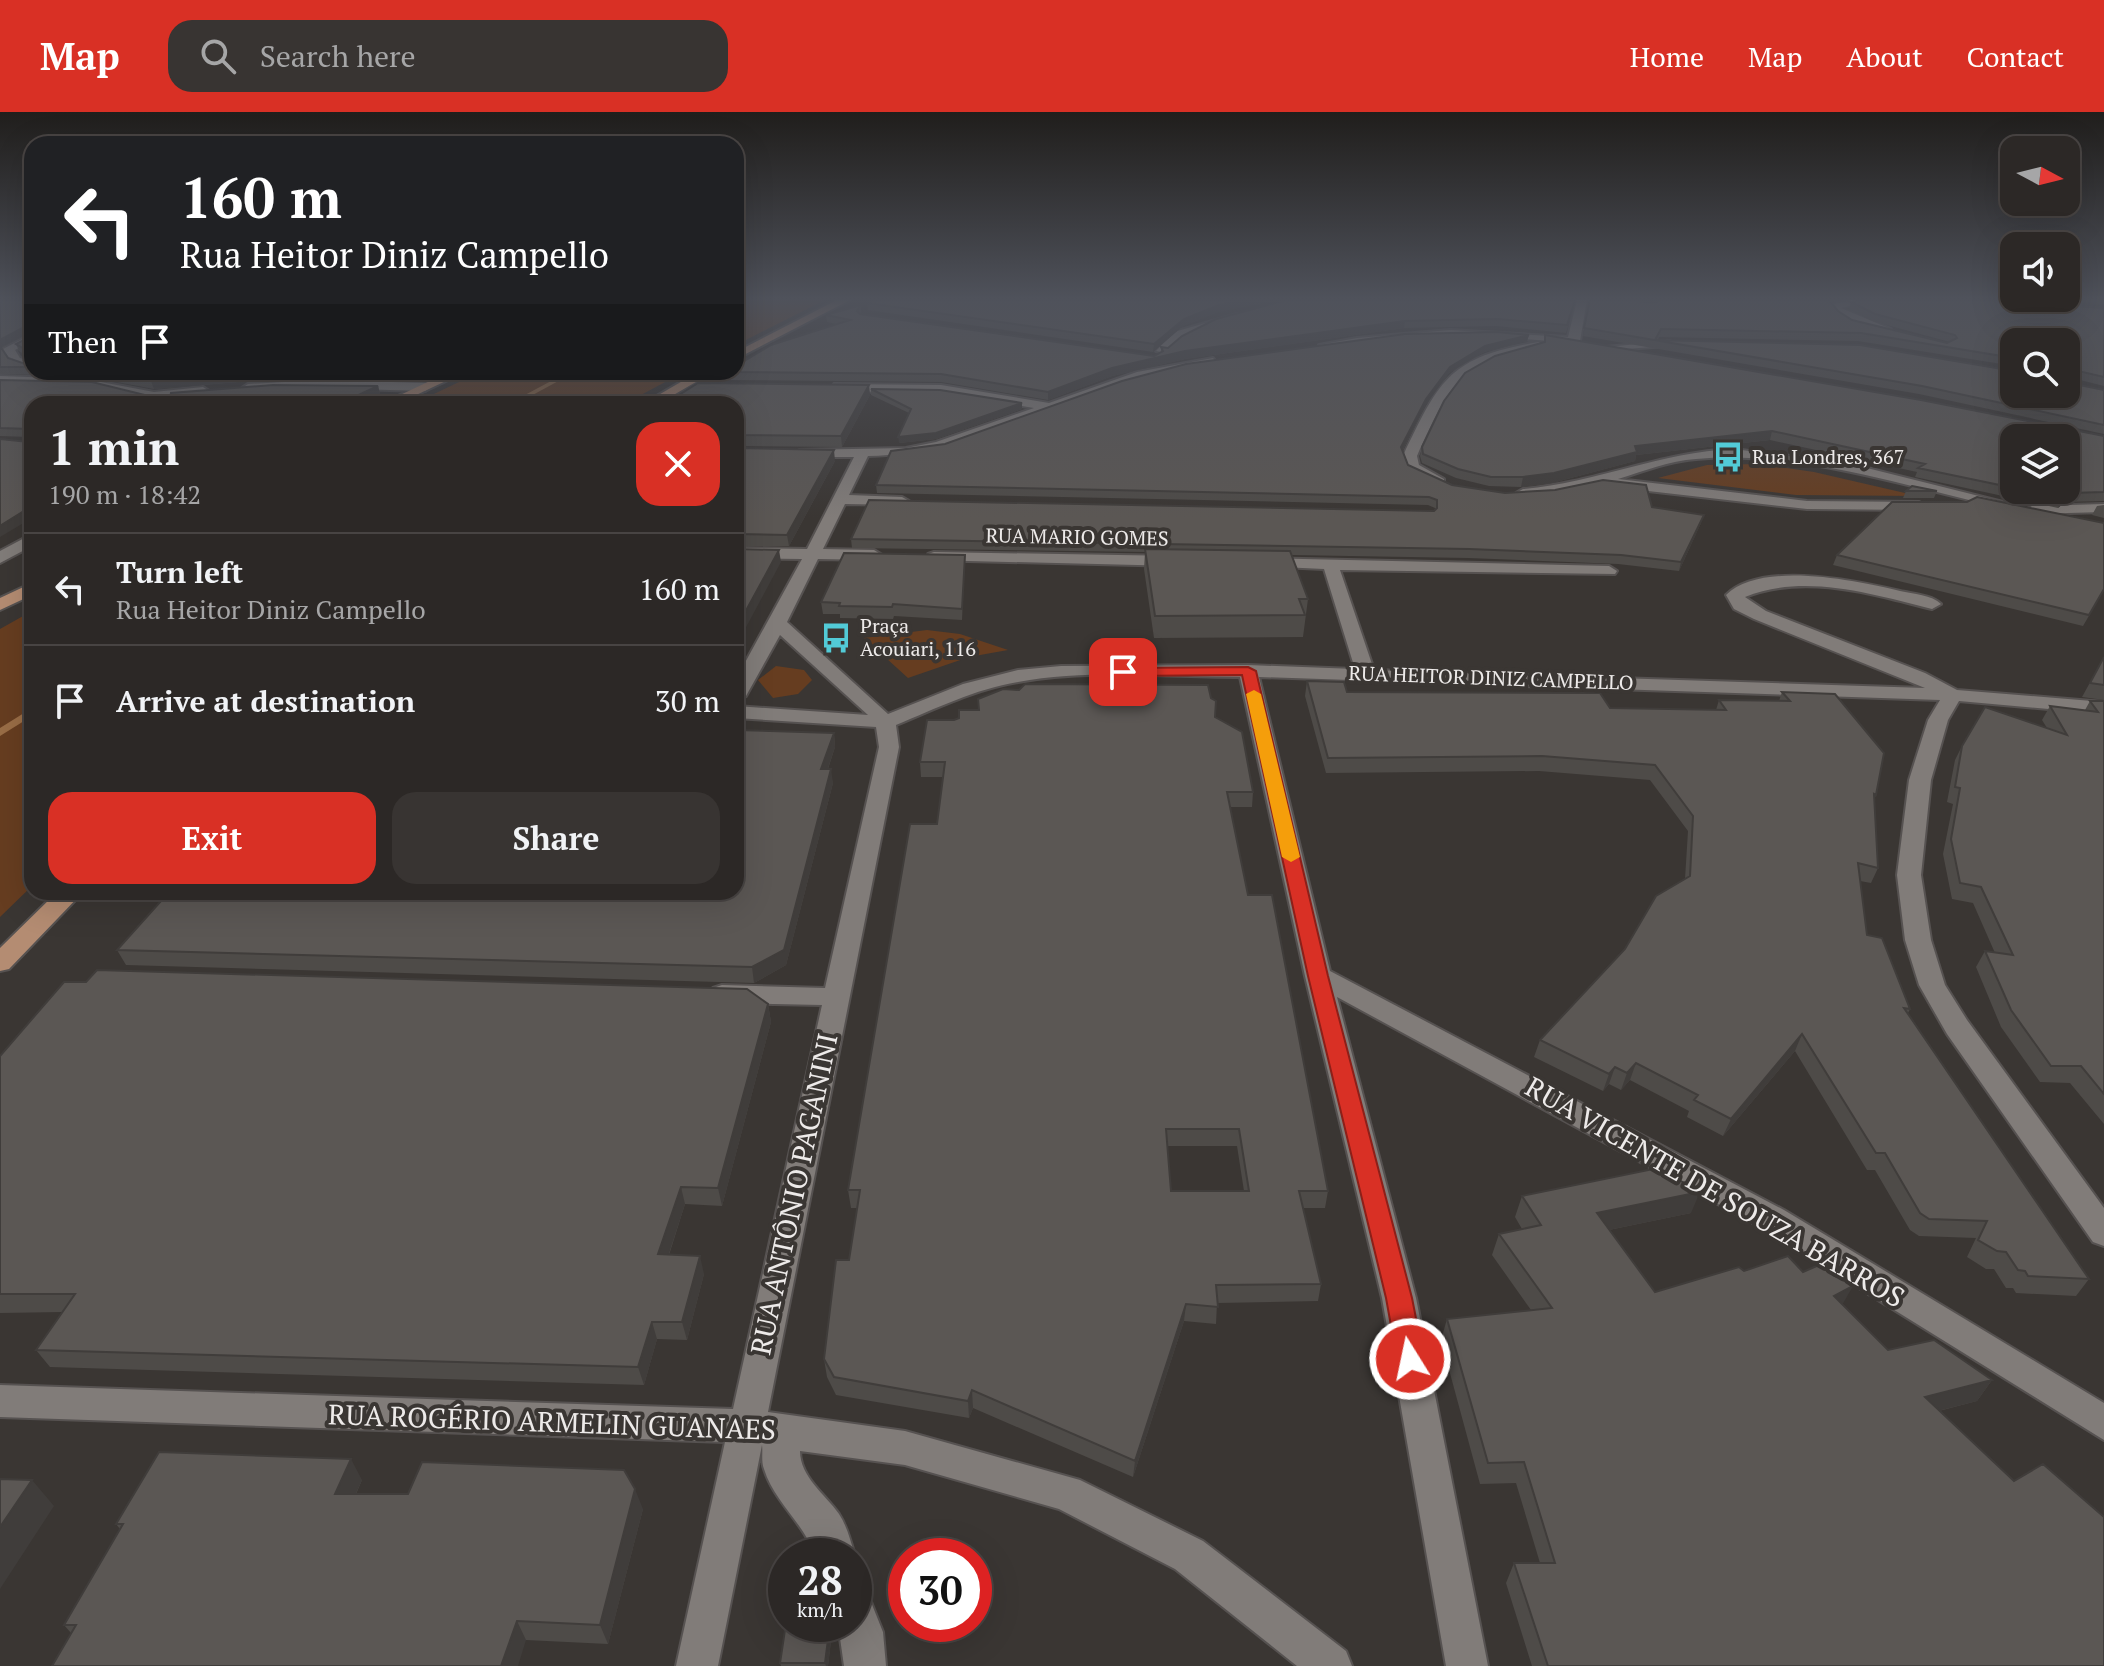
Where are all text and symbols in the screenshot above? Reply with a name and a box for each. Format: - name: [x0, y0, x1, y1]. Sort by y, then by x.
- search box: [168, 20, 728, 92]
- text: Map: [40, 31, 120, 81]
- icon: search: [196, 34, 240, 78]
- text: Search here: [260, 36, 416, 76]
- text: Home: [1630, 38, 1704, 75]
- text: Map: [1748, 38, 1802, 75]
- text: About: [1846, 38, 1923, 75]
- text: Contact: [1967, 38, 2064, 75]
- north arrow: [2000, 136, 2080, 216]
- map controls: [2000, 136, 2080, 504]
- text: 160 m: [180, 160, 342, 234]
- icon: left: [48, 168, 152, 272]
- text: Rua Heitor Diniz Campello: [180, 231, 609, 278]
- button: sound: [2000, 232, 2080, 312]
- icon: arrive: [133, 320, 177, 364]
- text: Then: [48, 322, 117, 362]
- button: search: [2000, 328, 2080, 408]
- text: 1 min: [48, 415, 179, 479]
- button: close: [636, 422, 720, 506]
- button: layers: [2000, 424, 2080, 504]
- bus stop icon: Rua Londres, 367: [1711, 440, 1745, 474]
- place label: Rua Londres, 367: [1752, 443, 1904, 470]
- text: 190 m · 18:42: [48, 477, 201, 511]
- street label: RUA MARIO GOMES: [985, 521, 1169, 552]
- text: Turn left: [116, 552, 243, 592]
- icon: left: [48, 567, 92, 611]
- text: 160 m: [639, 569, 720, 609]
- text: Rua Heitor Diniz Campello: [116, 592, 426, 626]
- place label: Praça Acouiari, 116: [860, 612, 976, 662]
- bus stop icon: Praça Acouiari, 116: [819, 621, 853, 655]
- pin: [1089, 638, 1157, 706]
- icon: arrive: [1101, 650, 1145, 694]
- street label: RUA HEITOR DINIZ CAMPELLO: [1348, 659, 1634, 696]
- icon: arrive: [48, 679, 92, 723]
- text: Arrive at destination: [116, 681, 415, 721]
- text: 30 m: [655, 681, 720, 721]
- button: Exit: [48, 792, 376, 884]
- button: Share: [392, 792, 720, 884]
- street label: RUA ANTÔNIO PAGANINI: [741, 1030, 846, 1358]
- street label: RUA VICENTE DE SOUZA BARROS: [1519, 1068, 1911, 1316]
- position arrow: [1368, 1317, 1452, 1401]
- street label: RUA ROGÉRIO ARMELIN GUANAES: [327, 1395, 777, 1448]
- speed limit sign: 30: [888, 1538, 992, 1642]
- text: 28: [797, 1553, 843, 1606]
- text: km/h: [797, 1596, 843, 1623]

